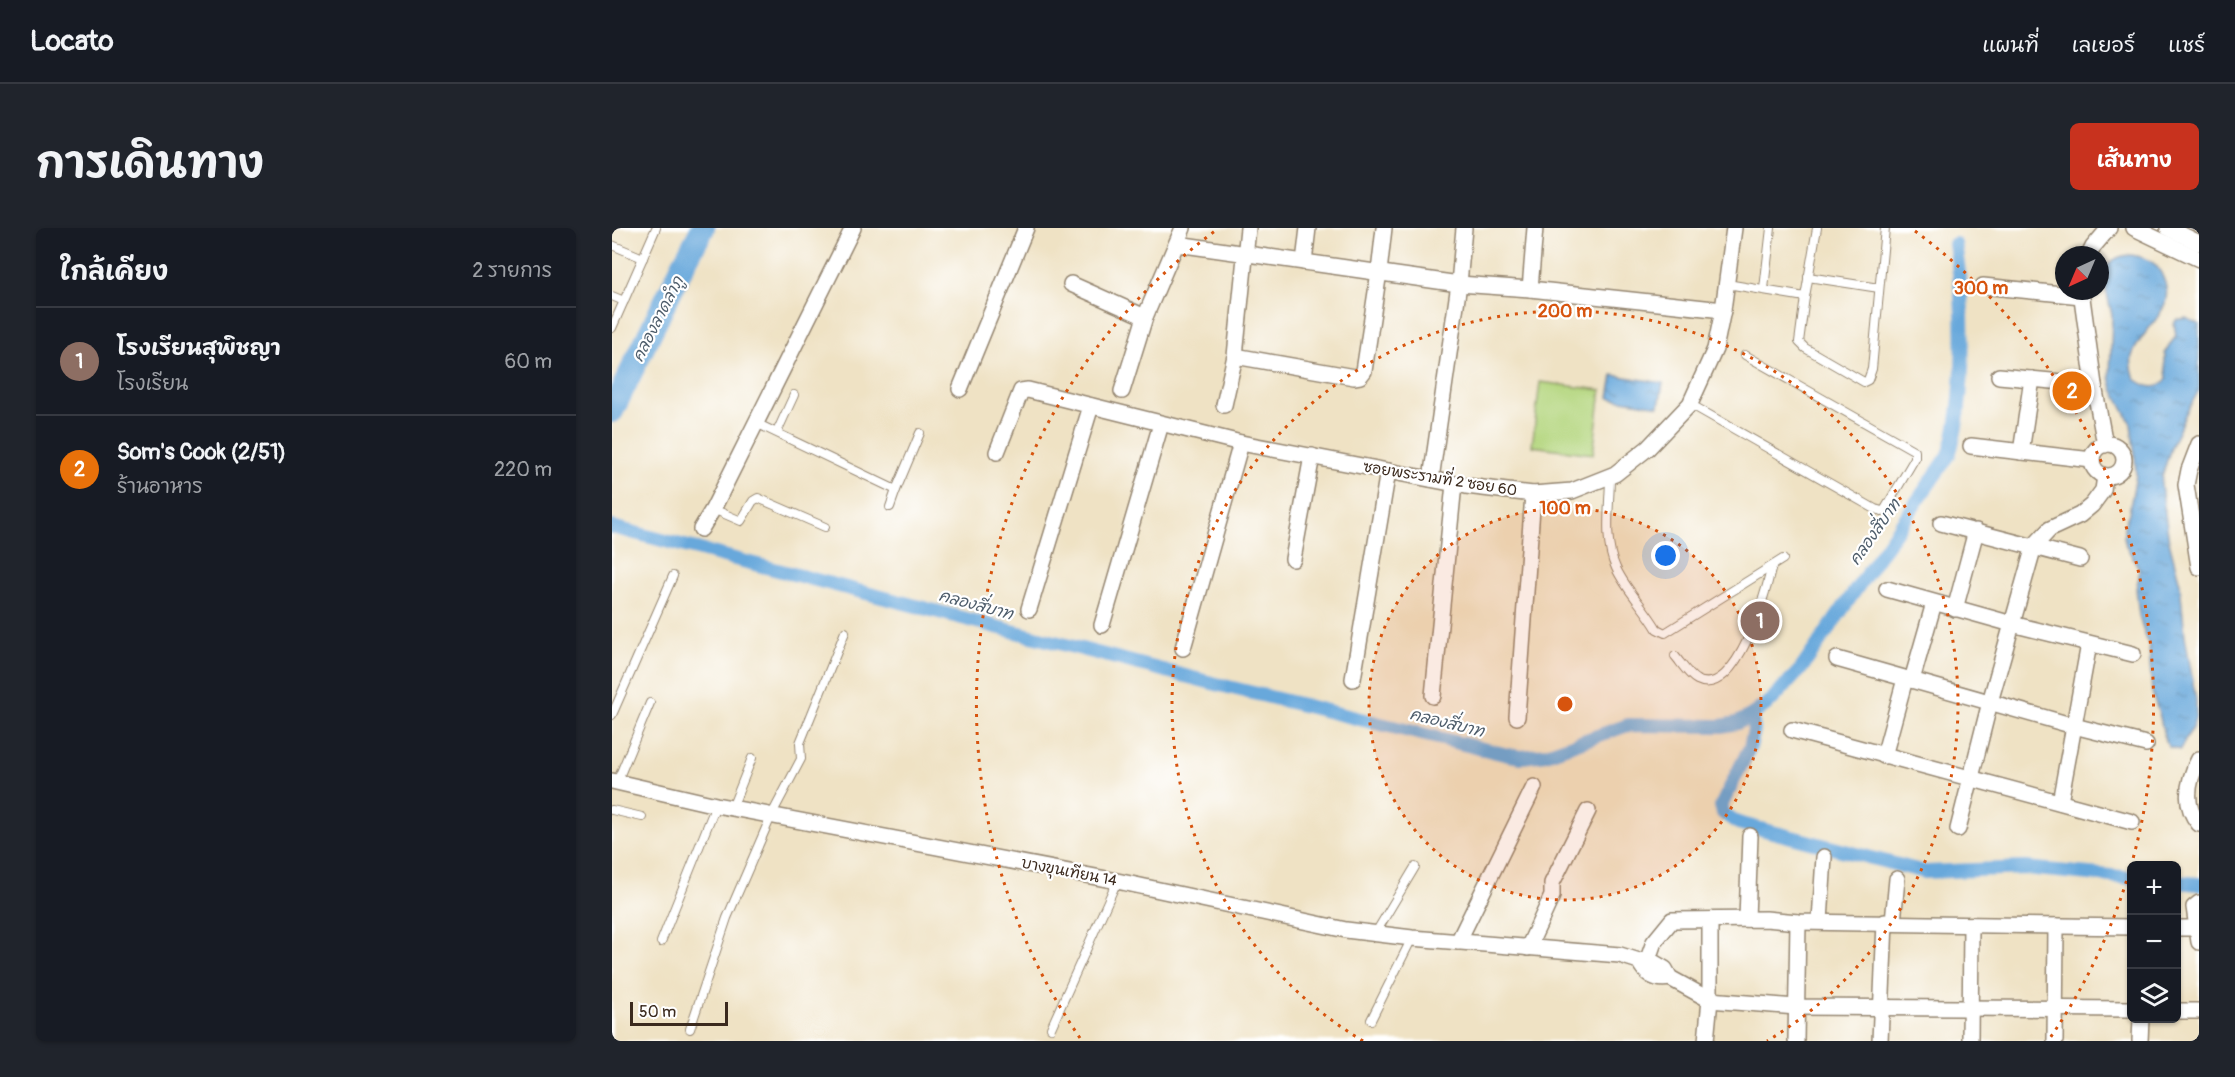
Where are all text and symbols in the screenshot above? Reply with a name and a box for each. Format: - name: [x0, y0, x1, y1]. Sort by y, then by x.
- text: Locato: [30, 24, 114, 59]
- text: แผนที่: [1982, 32, 2039, 59]
- text: เลเยอร์: [2072, 32, 2135, 59]
- text: แชร์: [2168, 32, 2205, 59]
- button: เส้นทาง: [2070, 123, 2199, 190]
- text: การเดินทาง: [36, 138, 264, 190]
- north arrow: [2055, 246, 2109, 300]
- text: ใกล้เคียง: [60, 256, 168, 288]
- text: 2 รายการ: [472, 258, 552, 283]
- water label: คลองลาดลำภู: [627, 272, 690, 366]
- text: 300 m: [1954, 277, 2008, 300]
- text: 200 m: [1538, 300, 1592, 323]
- text: โรงเรียนสุพิชญา: [117, 334, 281, 362]
- text: 1: [76, 349, 83, 374]
- text: 60 m: [505, 349, 552, 374]
- pin: 2: [2052, 368, 2092, 414]
- text: โรงเรียน: [117, 371, 188, 396]
- text: Som's Cook (2/51): [117, 438, 286, 466]
- street label: ซอยพระรามที่ 2 ซอย 60: [1362, 453, 1519, 501]
- text: 2: [74, 457, 85, 482]
- text: 220 m: [494, 457, 552, 482]
- text: ร้านอาหาร: [117, 474, 203, 499]
- water label: คลองสี่บาท: [1841, 492, 1905, 569]
- text: 100 m: [1539, 497, 1591, 520]
- your location: [1651, 541, 1680, 570]
- water label: คลองสี่บาท: [937, 581, 1017, 625]
- pin: 1: [1740, 598, 1780, 644]
- centre of rings: [1555, 694, 1575, 714]
- water label: คลองสี่บาท: [1408, 699, 1488, 742]
- street label: บางขุนเทียน 14: [1019, 853, 1119, 892]
- map controls: [2127, 861, 2181, 1023]
- button: +: [2127, 861, 2181, 915]
- button: −: [2127, 915, 2181, 969]
- button: layers: [2127, 969, 2181, 1023]
- scale bar: [630, 999, 728, 1026]
- text: 50 m: [639, 1002, 676, 1022]

